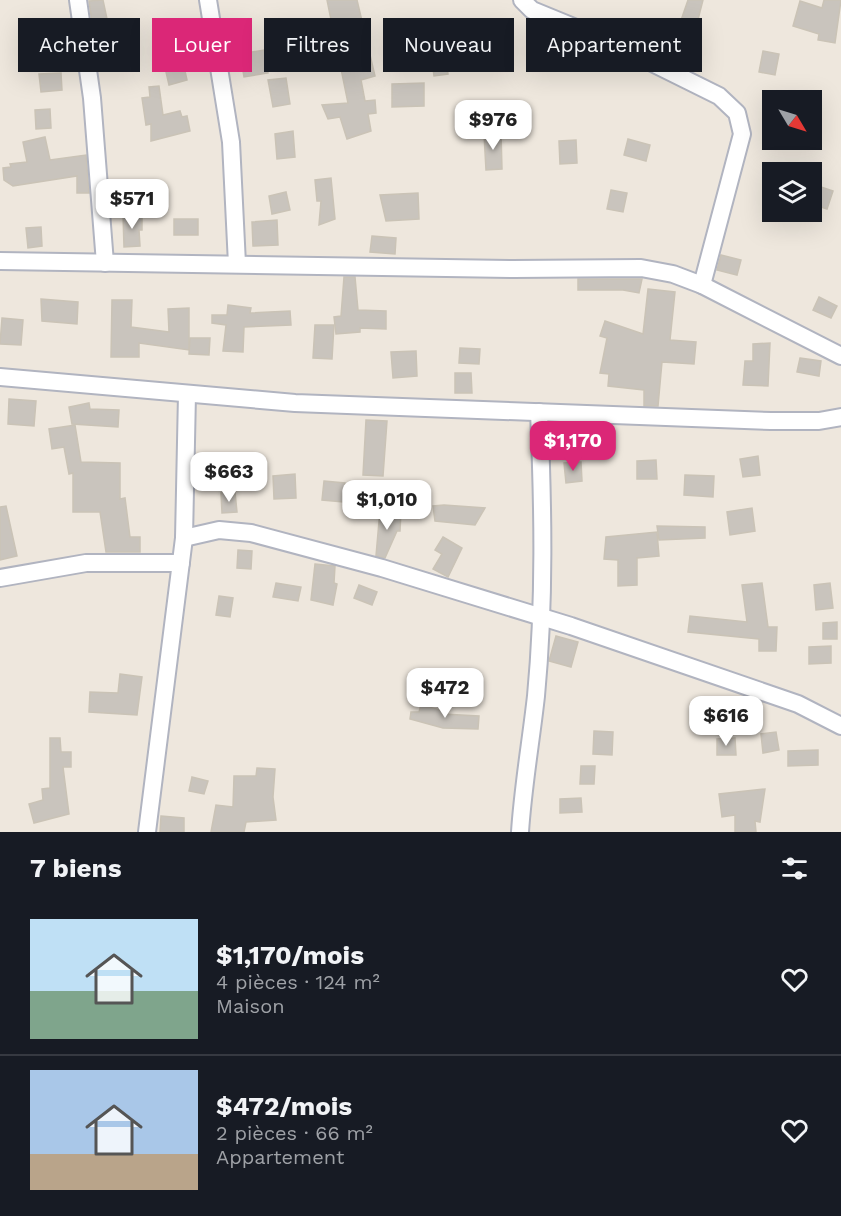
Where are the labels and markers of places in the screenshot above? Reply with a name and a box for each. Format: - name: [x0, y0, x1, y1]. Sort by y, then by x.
- pin: $976: [457, 100, 529, 151]
- pin: $571: [96, 179, 168, 230]
- pin: $1,170: [524, 421, 622, 472]
- pin: $663: [193, 452, 265, 503]
- pin: $1,010: [338, 480, 436, 531]
- pin: $472: [409, 668, 481, 719]
- pin: $616: [690, 696, 762, 747]

